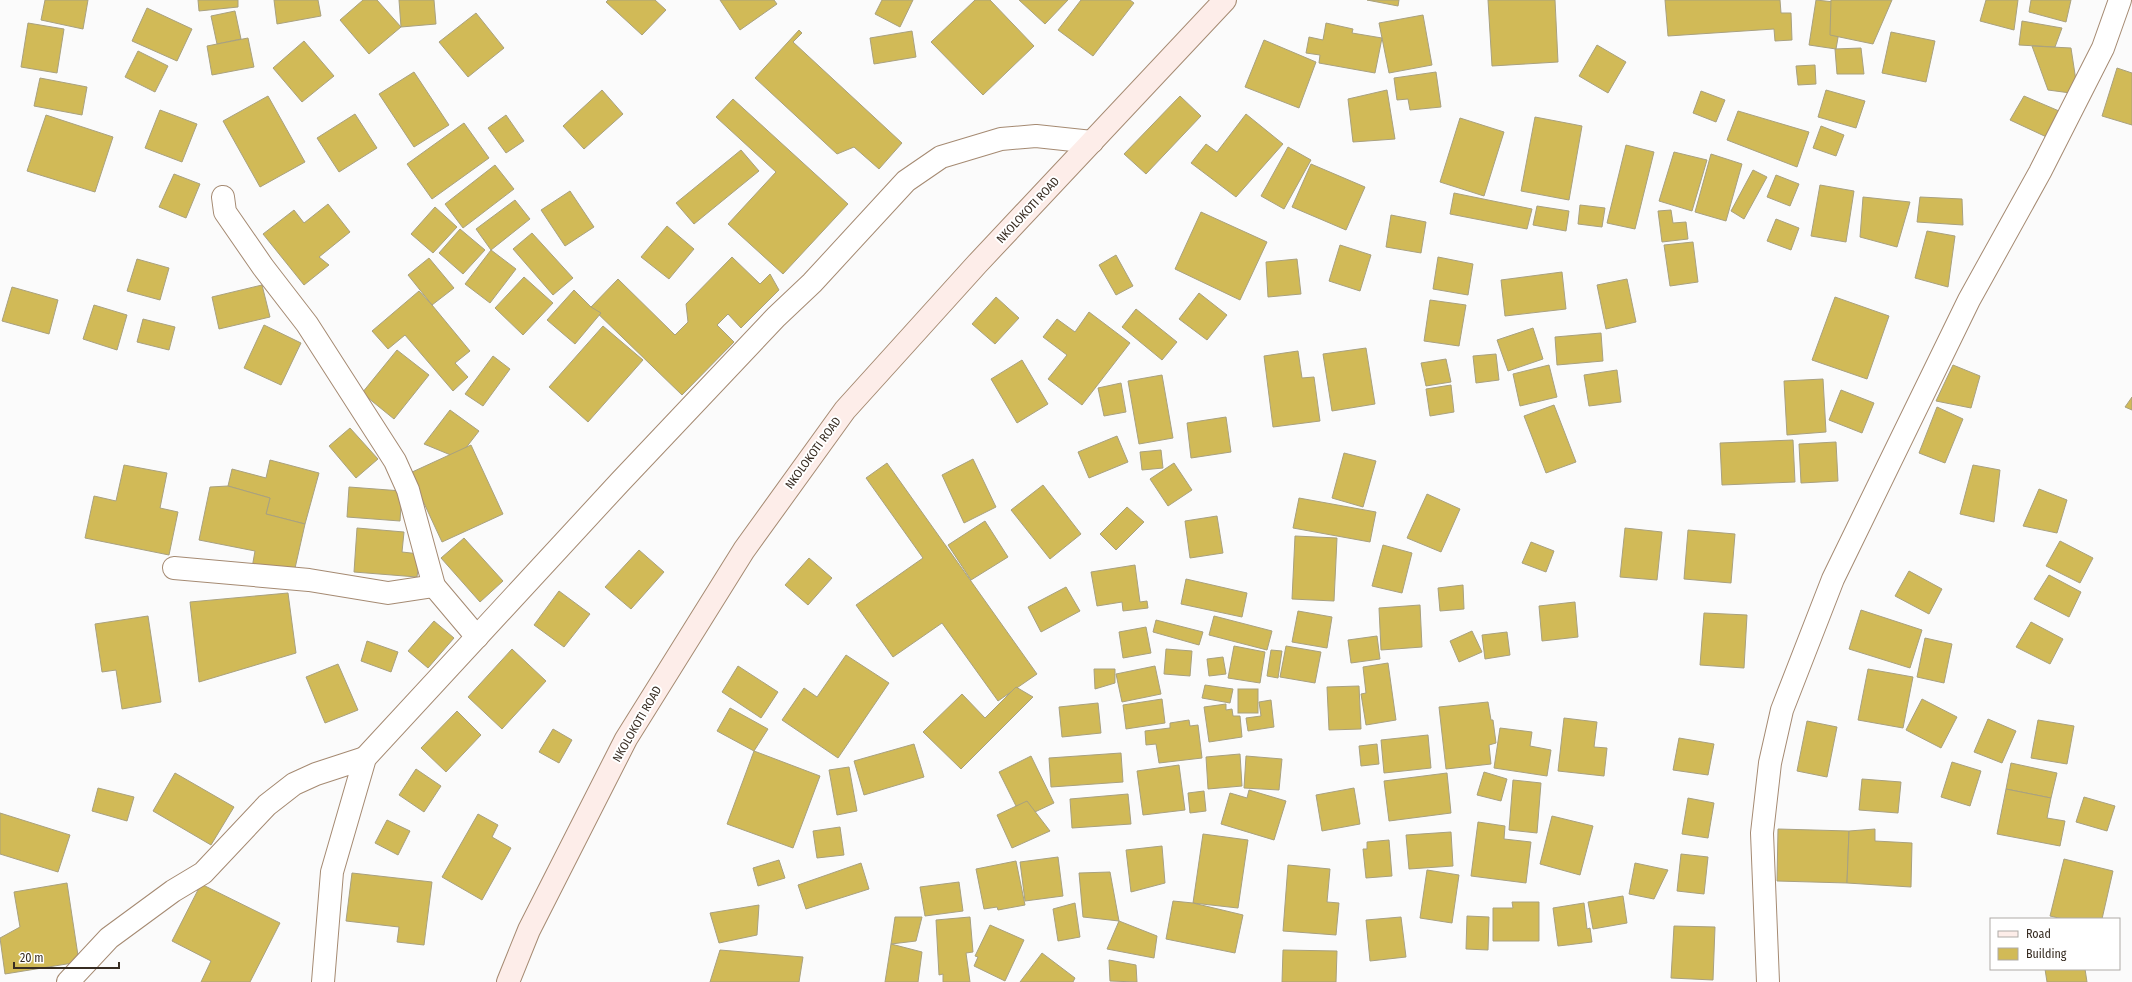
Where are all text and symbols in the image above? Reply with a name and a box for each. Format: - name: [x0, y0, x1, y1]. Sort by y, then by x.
- street label: NKOLOKOTI ROAD: [994, 174, 1062, 246]
- street label: NKOLOKOTI ROAD: [782, 414, 844, 492]
- street label: NKOLOKOTI ROAD: [610, 684, 664, 764]
- legend: [1990, 918, 2120, 970]
- text: Road: [2026, 927, 2051, 941]
- scale bar: [14, 944, 119, 970]
- text: Building: [2026, 947, 2067, 961]
- text: 20 m: [20, 951, 44, 965]

